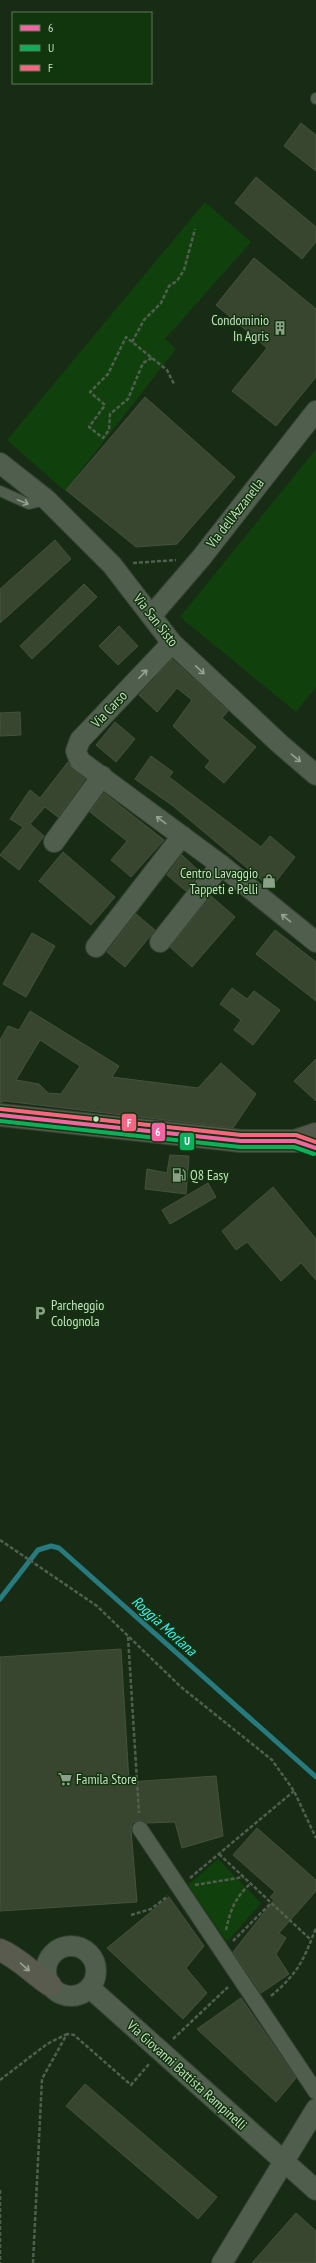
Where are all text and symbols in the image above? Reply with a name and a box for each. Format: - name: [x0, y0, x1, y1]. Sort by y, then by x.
- legend: [12, 12, 152, 84]
- text: 6: [48, 20, 53, 35]
- text: U: [48, 40, 54, 55]
- text: F: [48, 60, 53, 75]
- place label: Condominio In Agris: [211, 311, 269, 345]
- building icon: Condominio In Agris: [272, 320, 288, 336]
- street label: Via dell'Azzanella: [202, 474, 268, 552]
- one-way arrow: [16, 498, 28, 506]
- street label: Via San Sisto: [129, 589, 182, 650]
- one-way arrow: [195, 665, 205, 675]
- one-way arrow: [138, 669, 147, 679]
- street label: Via Carso: [86, 687, 131, 732]
- one-way arrow: [291, 754, 301, 763]
- one-way arrow: [156, 816, 167, 824]
- place label: Centro Lavaggio Tappeti e Pelli: [180, 864, 258, 898]
- shop icon: Centro Lavaggio Tappeti e Pelli: [261, 873, 277, 889]
- one-way arrow: [280, 913, 291, 922]
- line badge: F: [121, 1113, 137, 1132]
- unlabelled marker: [91, 1114, 101, 1124]
- text: F: [127, 1116, 132, 1130]
- line badge: 6: [151, 1122, 166, 1142]
- text: 6: [155, 1125, 161, 1139]
- line badge: U: [179, 1132, 195, 1151]
- text: U: [184, 1134, 190, 1148]
- place label: Q8 Easy: [190, 1166, 229, 1184]
- fuel station icon: Q8 Easy: [171, 1167, 187, 1183]
- place label: Parcheggio Colognola: [51, 1296, 104, 1330]
- parking icon: Parcheggio Colognola: [32, 1305, 48, 1321]
- water label: Roggia Morlana: [128, 1592, 201, 1660]
- place label: Famila Store: [76, 1770, 137, 1788]
- supermarket icon: Famila Store: [57, 1771, 73, 1787]
- one-way arrow: [20, 1963, 30, 1972]
- street label: Via Giovanni Battista Rampinelli: [122, 2016, 251, 2134]

